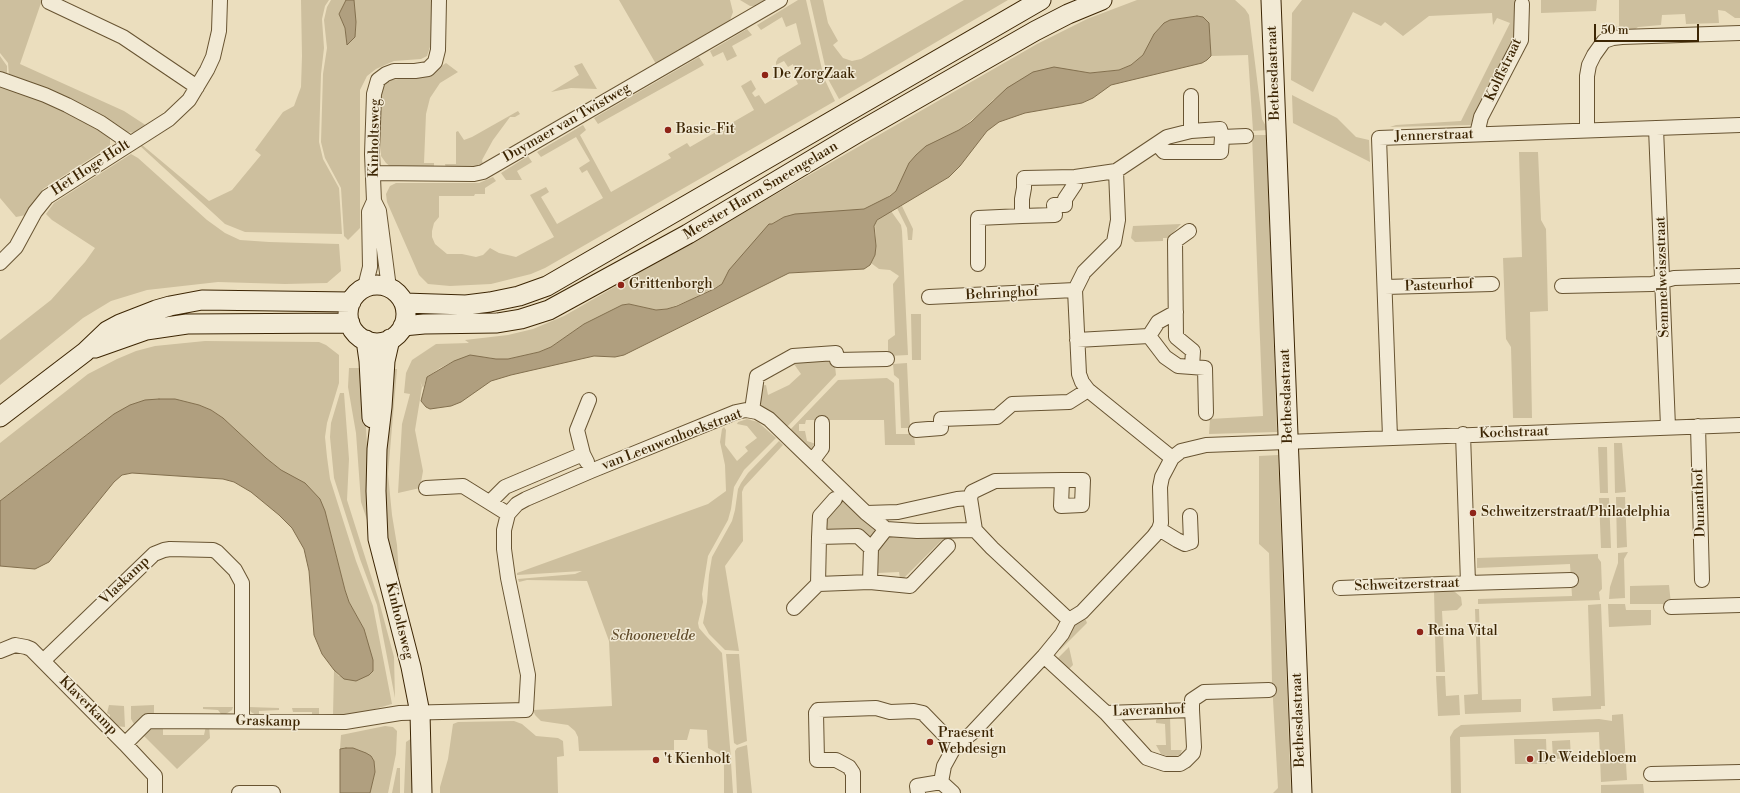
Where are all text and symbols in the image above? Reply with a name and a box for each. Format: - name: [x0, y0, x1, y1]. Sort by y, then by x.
- scale bar: [1596, 16, 1701, 42]
- text: 50 m: [1601, 23, 1629, 38]
- street label: Bethesdastraat: [1264, 25, 1284, 121]
- street label: Kolffstraat: [1482, 36, 1526, 104]
- place label: De ZorgZaak: [773, 67, 855, 83]
- marker: De ZorgZaak: [760, 70, 770, 80]
- street label: Duymaer van Twistweg: [500, 80, 634, 166]
- street label: Kinholtsweg: [366, 98, 384, 178]
- place label: Basic-Fit: [676, 122, 735, 138]
- marker: Basic-Fit: [663, 125, 673, 135]
- street label: Jennerstraat: [1394, 126, 1474, 146]
- street label: Het Hoge Holt: [49, 136, 133, 200]
- street label: Meester Harm Smeengelaan: [681, 138, 841, 244]
- street label: Semmelweiszstraat: [1652, 216, 1674, 338]
- street label: Pasteurhof: [1404, 276, 1474, 296]
- place label: Grittenborgh: [629, 277, 713, 293]
- marker: Grittenborgh: [616, 280, 626, 290]
- street label: Behringhof: [965, 284, 1039, 304]
- street label: Bethesdastraat: [1277, 348, 1297, 444]
- street label: van Leeuwenhoekstraat: [599, 405, 745, 475]
- street label: Kochstraat: [1479, 423, 1549, 443]
- street label: Dunanthof: [1690, 468, 1710, 538]
- place label: Schweitzerstraat/Philadelphia: [1481, 505, 1670, 521]
- marker: Schweitzerstraat/Philadelphia: [1468, 508, 1478, 518]
- street label: Vlaskamp: [97, 553, 153, 609]
- street label: Schweitzerstraat: [1354, 575, 1460, 595]
- street label: Kinholtsweg: [381, 581, 417, 661]
- place label: Reina Vital: [1428, 624, 1498, 640]
- marker: Reina Vital: [1415, 627, 1425, 637]
- park label: Schoonevelde: [611, 629, 695, 645]
- street label: Bethesdastraat: [1289, 672, 1309, 768]
- street label: Klaverkamp: [55, 673, 121, 739]
- street label: Laveranhof: [1112, 701, 1186, 721]
- street label: Graskamp: [236, 713, 300, 731]
- place label: Praesent Webdesign: [938, 726, 1006, 758]
- marker: Praesent Webdesign: [925, 737, 935, 747]
- place label: De Weidebloem: [1538, 751, 1637, 767]
- place label: 't Kienholt: [664, 752, 731, 768]
- marker: De Weidebloem: [1525, 754, 1535, 764]
- marker: 't Kienholt: [651, 755, 661, 765]

